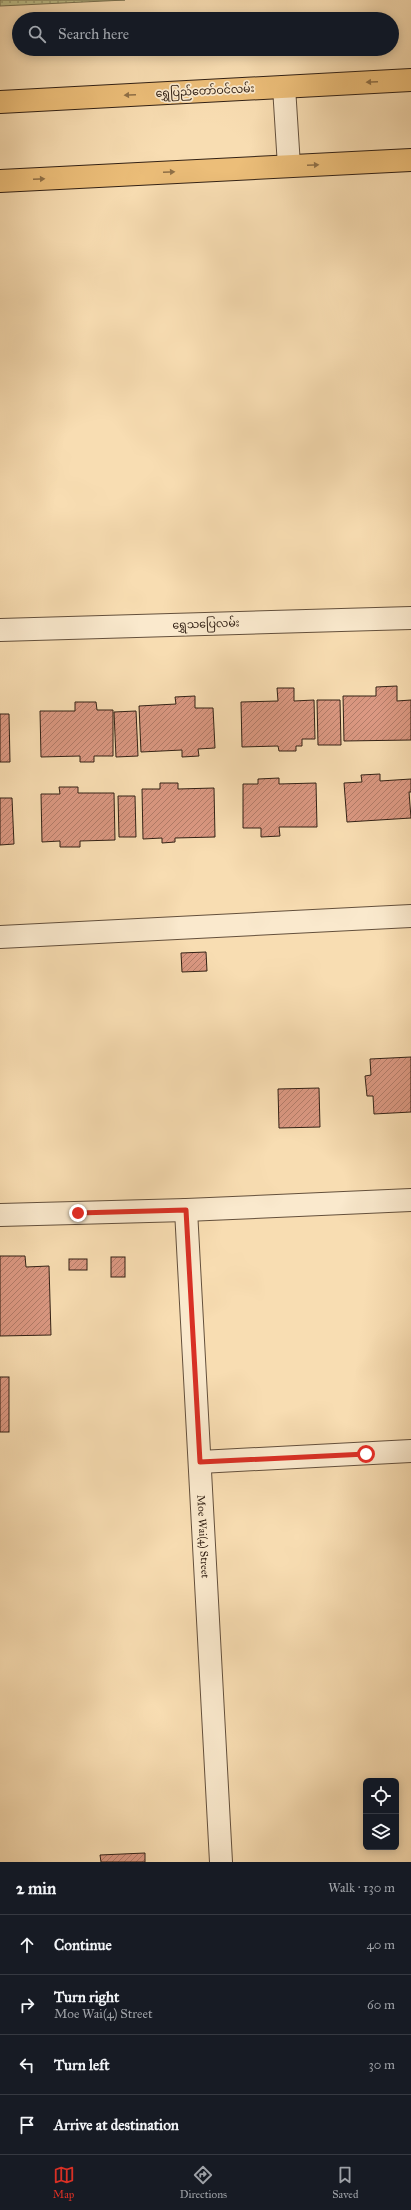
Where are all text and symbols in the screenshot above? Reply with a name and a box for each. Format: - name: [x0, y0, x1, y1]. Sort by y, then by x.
- search box: [12, 12, 399, 56]
- icon: search: [26, 23, 48, 45]
- text: Search here: [58, 25, 129, 43]
- one-way arrow: [366, 79, 378, 86]
- street label: ရွှေပြည်တော်ဝင်လမ်း: [155, 81, 255, 102]
- one-way arrow: [123, 92, 136, 98]
- one-way arrow: [307, 162, 320, 168]
- one-way arrow: [163, 169, 175, 176]
- one-way arrow: [33, 176, 46, 182]
- street label: ရွှေသပြေလမ်း: [172, 615, 240, 634]
- route end: [69, 1204, 87, 1222]
- route start: [357, 1445, 375, 1463]
- street label: Moe Wai(4) Street: [195, 1495, 212, 1579]
- map controls: [363, 1778, 399, 1850]
- button: locate: [363, 1778, 399, 1814]
- button: layers: [363, 1814, 399, 1850]
- text: 2 min: [16, 1878, 56, 1899]
- text: Walk · 130 m: [328, 1880, 395, 1896]
- icon: ahead: [16, 1934, 38, 1956]
- text: Continue: [54, 1936, 112, 1954]
- text: 40 m: [366, 1937, 395, 1953]
- text: Turn right: [54, 1988, 119, 2006]
- icon: right: [16, 1994, 38, 2016]
- text: 60 m: [367, 1997, 395, 2013]
- text: Moe Wai(4) Street: [54, 2006, 153, 2022]
- icon: left: [16, 2054, 38, 2076]
- text: Turn left: [54, 2056, 110, 2074]
- text: 30 m: [369, 2057, 395, 2073]
- icon: arrive: [16, 2114, 38, 2136]
- text: Arrive at destination: [54, 2116, 179, 2134]
- tab: Map: [53, 2164, 75, 2201]
- tab: Directions: [180, 2164, 227, 2201]
- tab: Saved: [332, 2164, 358, 2201]

